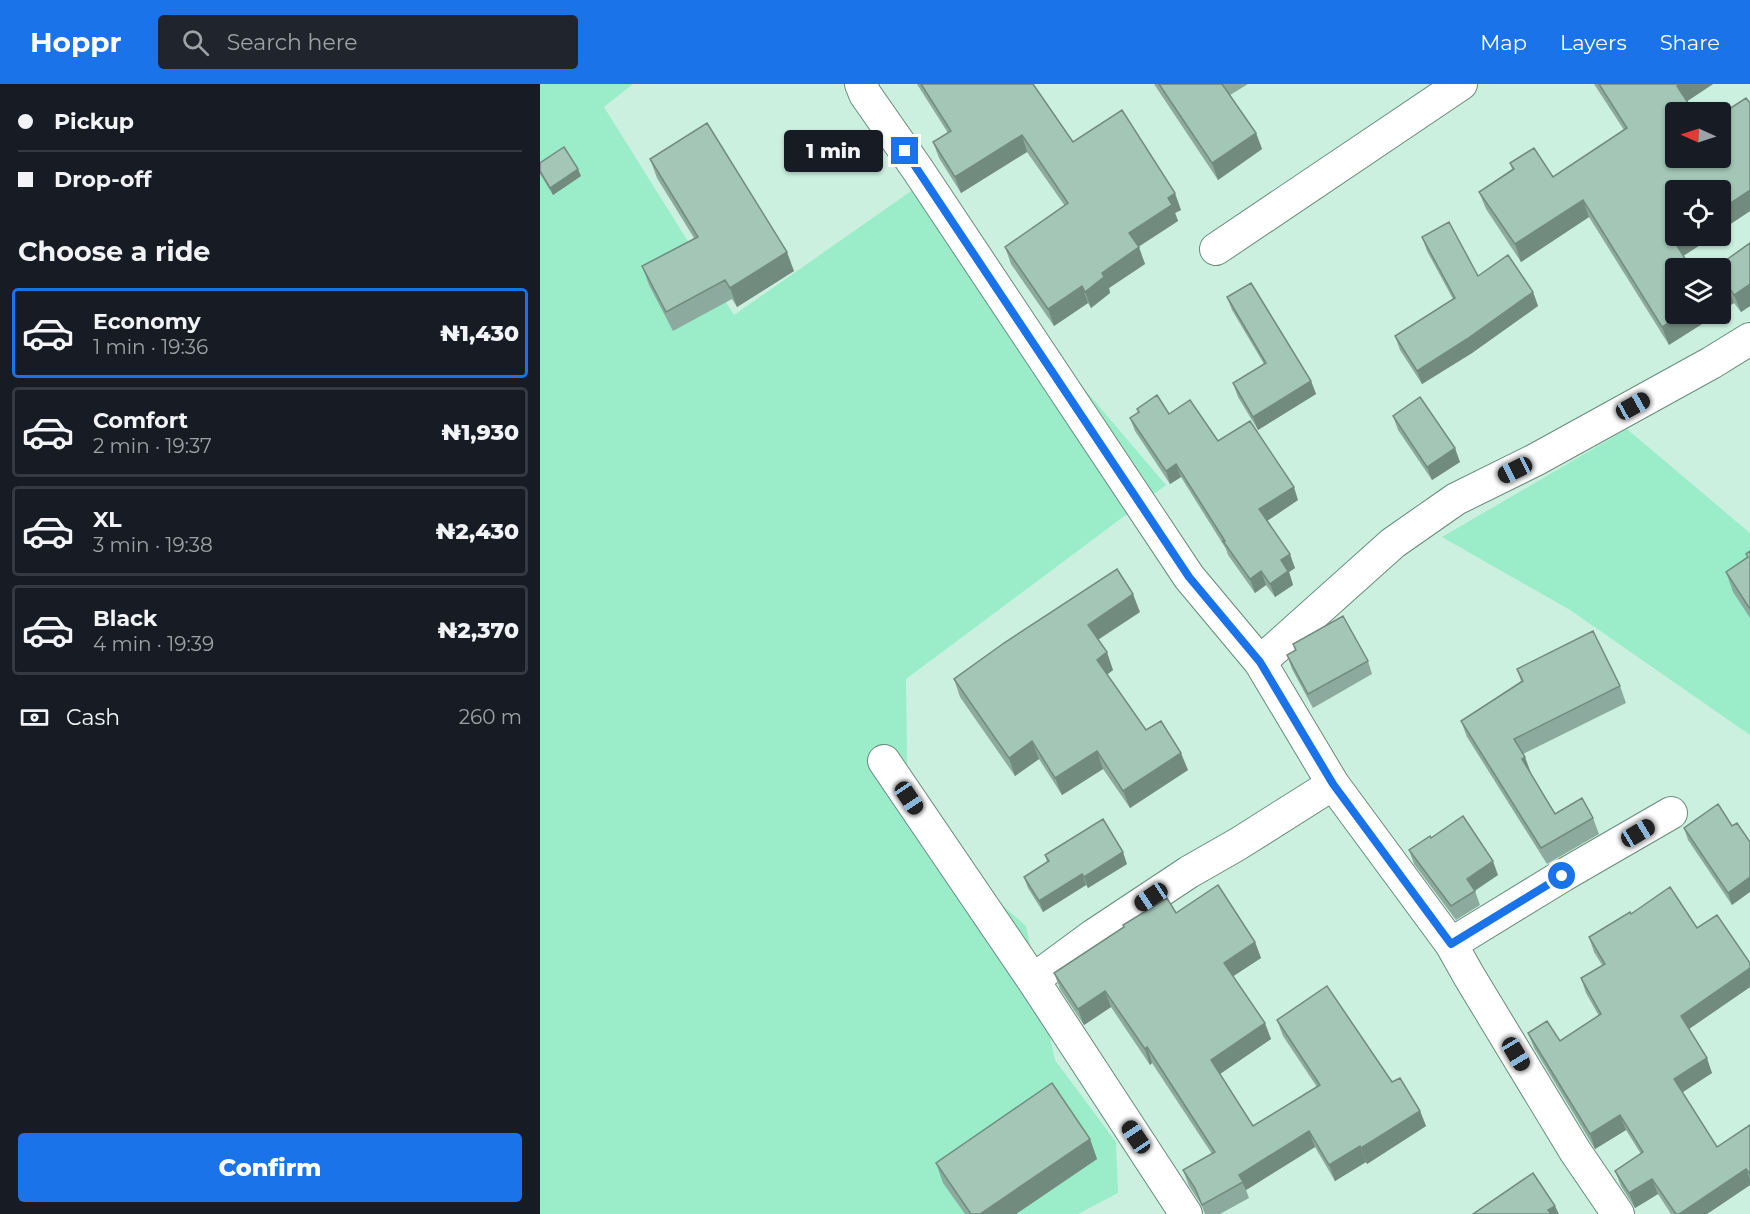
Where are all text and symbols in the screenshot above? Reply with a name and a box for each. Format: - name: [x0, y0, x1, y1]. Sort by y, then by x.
- search box: [158, 15, 578, 69]
- text: Hoppr: [30, 25, 122, 59]
- icon: search: [179, 26, 212, 59]
- text: Search here: [227, 29, 358, 56]
- text: Map: [1480, 30, 1527, 55]
- text: Layers: [1560, 30, 1627, 55]
- text: Share: [1660, 30, 1720, 55]
- north arrow: [1665, 102, 1731, 168]
- map controls: [1665, 102, 1731, 324]
- text: Pickup: [54, 108, 134, 135]
- callout: 1 min: [785, 130, 884, 172]
- route end: [891, 137, 918, 164]
- text: 1 min: [806, 139, 861, 163]
- text: Drop-off: [54, 166, 152, 193]
- button: locate: [1665, 180, 1731, 246]
- text: Choose a ride: [18, 235, 210, 268]
- button: layers: [1665, 258, 1731, 324]
- icon: car: [21, 306, 75, 360]
- text: Economy: [93, 308, 201, 335]
- text: ₦1,430: [440, 320, 519, 347]
- text: 1 min · 19:36: [93, 335, 208, 359]
- car: [1613, 389, 1653, 423]
- icon: car: [21, 405, 75, 459]
- text: Comfort: [93, 407, 188, 434]
- text: ₦1,930: [441, 419, 519, 446]
- text: 2 min · 19:37: [93, 434, 212, 458]
- car: [1495, 454, 1535, 486]
- icon: car: [21, 504, 75, 558]
- text: XL: [93, 506, 122, 533]
- text: ₦2,430: [436, 518, 519, 545]
- text: 3 min · 19:38: [93, 533, 213, 557]
- icon: car: [21, 603, 75, 657]
- text: Black: [93, 605, 157, 632]
- text: ₦2,370: [437, 617, 519, 644]
- text: 4 min · 19:39: [93, 632, 214, 656]
- icon: cash: [18, 701, 51, 734]
- text: Cash: [66, 704, 120, 731]
- text: 260 m: [459, 705, 522, 729]
- car: [891, 778, 927, 818]
- car: [1618, 816, 1658, 850]
- route start: [1548, 862, 1575, 889]
- car: [1131, 879, 1171, 915]
- car: [1499, 1034, 1533, 1074]
- car: [1118, 1117, 1154, 1157]
- button: Confirm: [18, 1133, 522, 1202]

